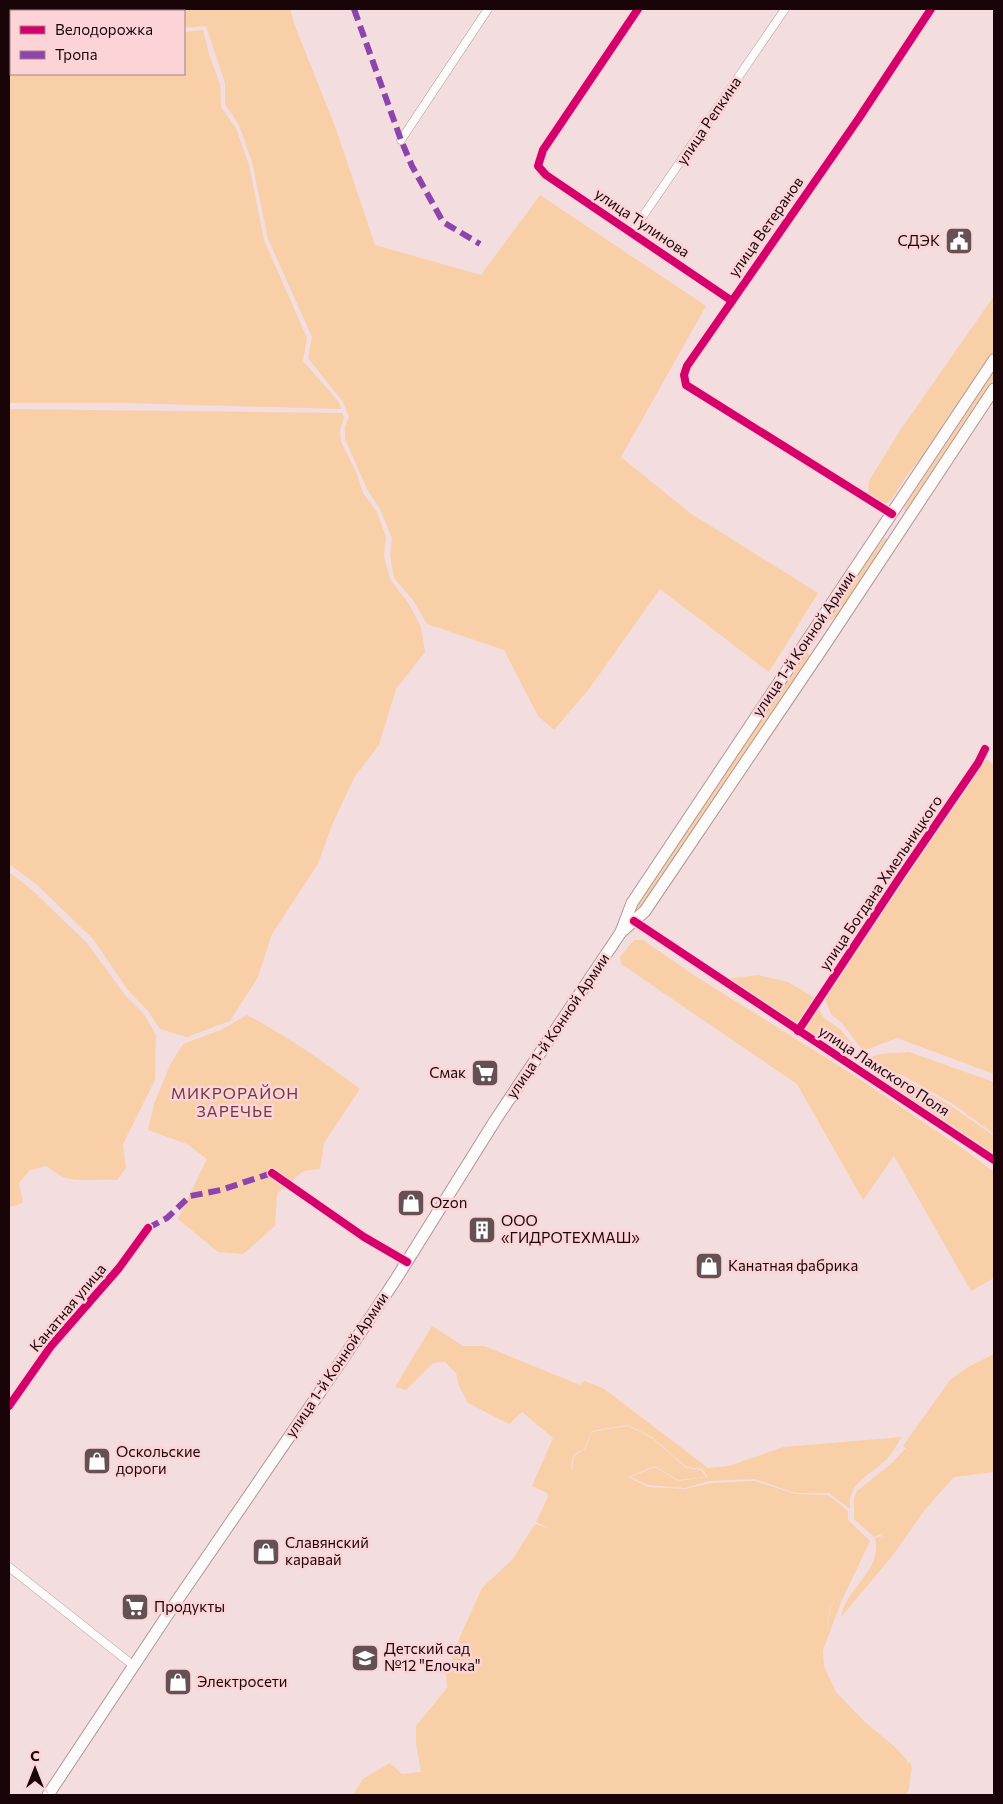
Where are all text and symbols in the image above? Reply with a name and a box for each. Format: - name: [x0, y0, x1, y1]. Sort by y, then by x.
- legend: [10, 10, 185, 75]
- text: Велодорожка: [55, 20, 153, 38]
- text: Тропа: [55, 45, 97, 63]
- street label: улица Репкина: [672, 73, 744, 168]
- street label: улица Ветеранов: [724, 173, 807, 280]
- street label: улица Тулинова: [592, 184, 693, 260]
- public building icon: СДЭК: [944, 226, 974, 256]
- place label: СДЭК: [898, 231, 940, 249]
- street label: улица 1-й Конной Армии: [748, 567, 858, 719]
- street label: улица Богдана Хмельницкого: [815, 791, 946, 973]
- street label: улица 1-й Конной Армии: [502, 949, 612, 1101]
- street label: улица Ламского Поля: [816, 1021, 953, 1119]
- supermarket icon: Смак: [470, 1058, 500, 1088]
- place label: Смак: [429, 1063, 466, 1081]
- district label: МИКРОРАЙОН ЗАРЕЧЬЕ: [171, 1083, 299, 1120]
- shop icon: Ozon: [396, 1188, 426, 1218]
- place label: Ozon: [430, 1193, 467, 1211]
- place label: ООО «ГИДРОТЕХМАШ»: [501, 1211, 640, 1246]
- building icon: ООО «ГИДРОТЕХМАШ»: [467, 1215, 497, 1245]
- shop icon: Канатная фабрика: [694, 1251, 724, 1281]
- place label: Канатная фабрика: [728, 1256, 858, 1274]
- street label: Канатная улица: [25, 1260, 109, 1355]
- street label: улица 1-й Конной Армии: [281, 1288, 391, 1440]
- place label: Оскольские дороги: [116, 1442, 201, 1477]
- shop icon: Оскольские дороги: [82, 1446, 112, 1476]
- place label: Славянский каравай: [285, 1533, 369, 1568]
- shop icon: Славянский каравай: [251, 1537, 281, 1567]
- supermarket icon: Продукты: [120, 1592, 150, 1622]
- place label: Продукты: [154, 1597, 225, 1615]
- place label: Детский сад №12 "Елочка": [384, 1639, 481, 1674]
- school or university icon: Детский сад №12 "Елочка": [350, 1643, 380, 1673]
- shop icon: Электросети: [163, 1667, 193, 1697]
- place label: Электросети: [197, 1672, 287, 1690]
- north arrow: [10, 1744, 60, 1794]
- text: С: [30, 1747, 40, 1764]

